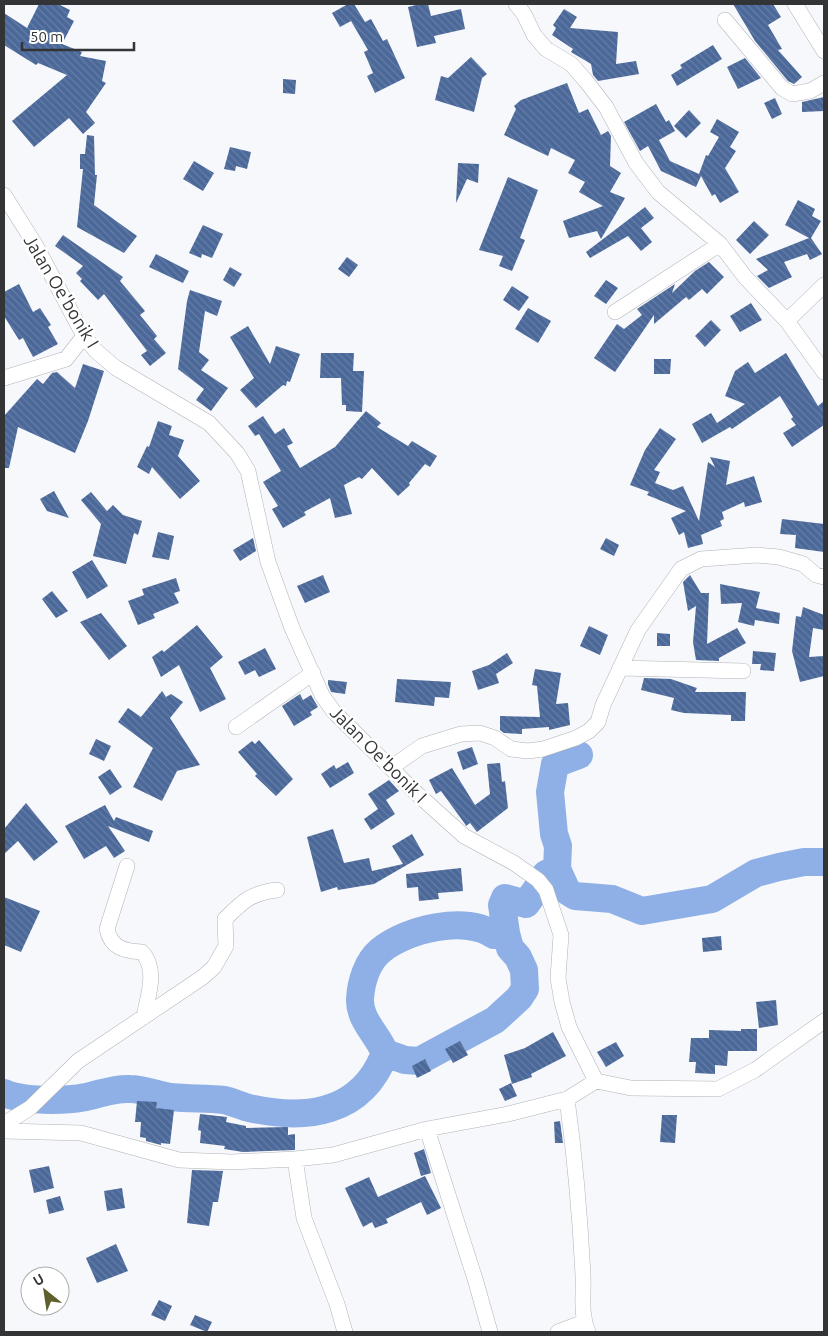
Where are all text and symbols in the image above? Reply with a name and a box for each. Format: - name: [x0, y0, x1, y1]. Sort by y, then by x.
- scale bar: [22, 20, 135, 52]
- text: 50 m: [30, 28, 63, 45]
- street label: Jalan Oe'bonik I: [20, 231, 104, 351]
- street label: Jalan Oe'bonik I: [327, 702, 431, 806]
- north arrow: [20, 1266, 70, 1316]
- text: U: [30, 1270, 47, 1289]

